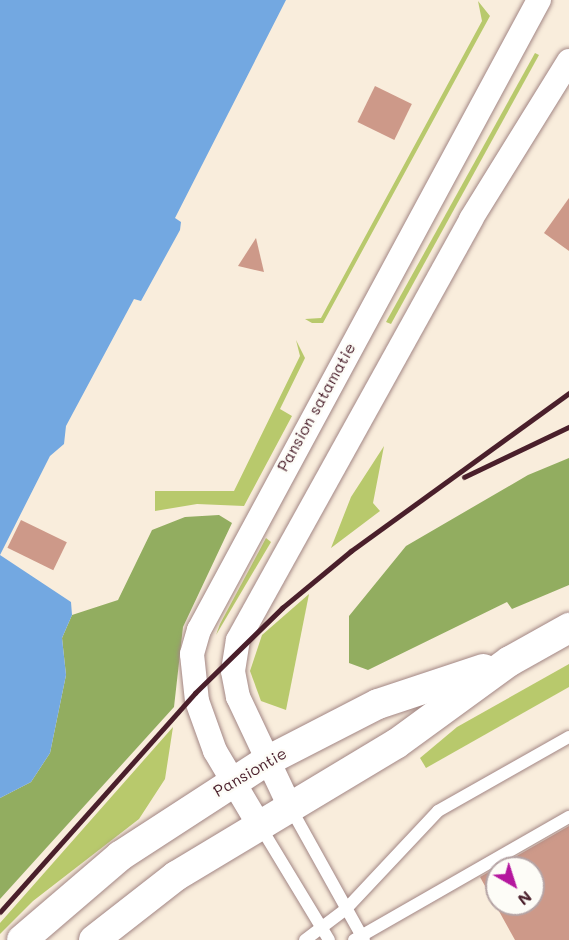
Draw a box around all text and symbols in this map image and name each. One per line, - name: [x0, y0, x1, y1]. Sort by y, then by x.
- street label: Pansion satamatie: [273, 339, 359, 475]
- street label: Pansiontie: [210, 743, 290, 801]
- north arrow: [485, 856, 545, 916]
- text: N: [514, 887, 537, 911]

